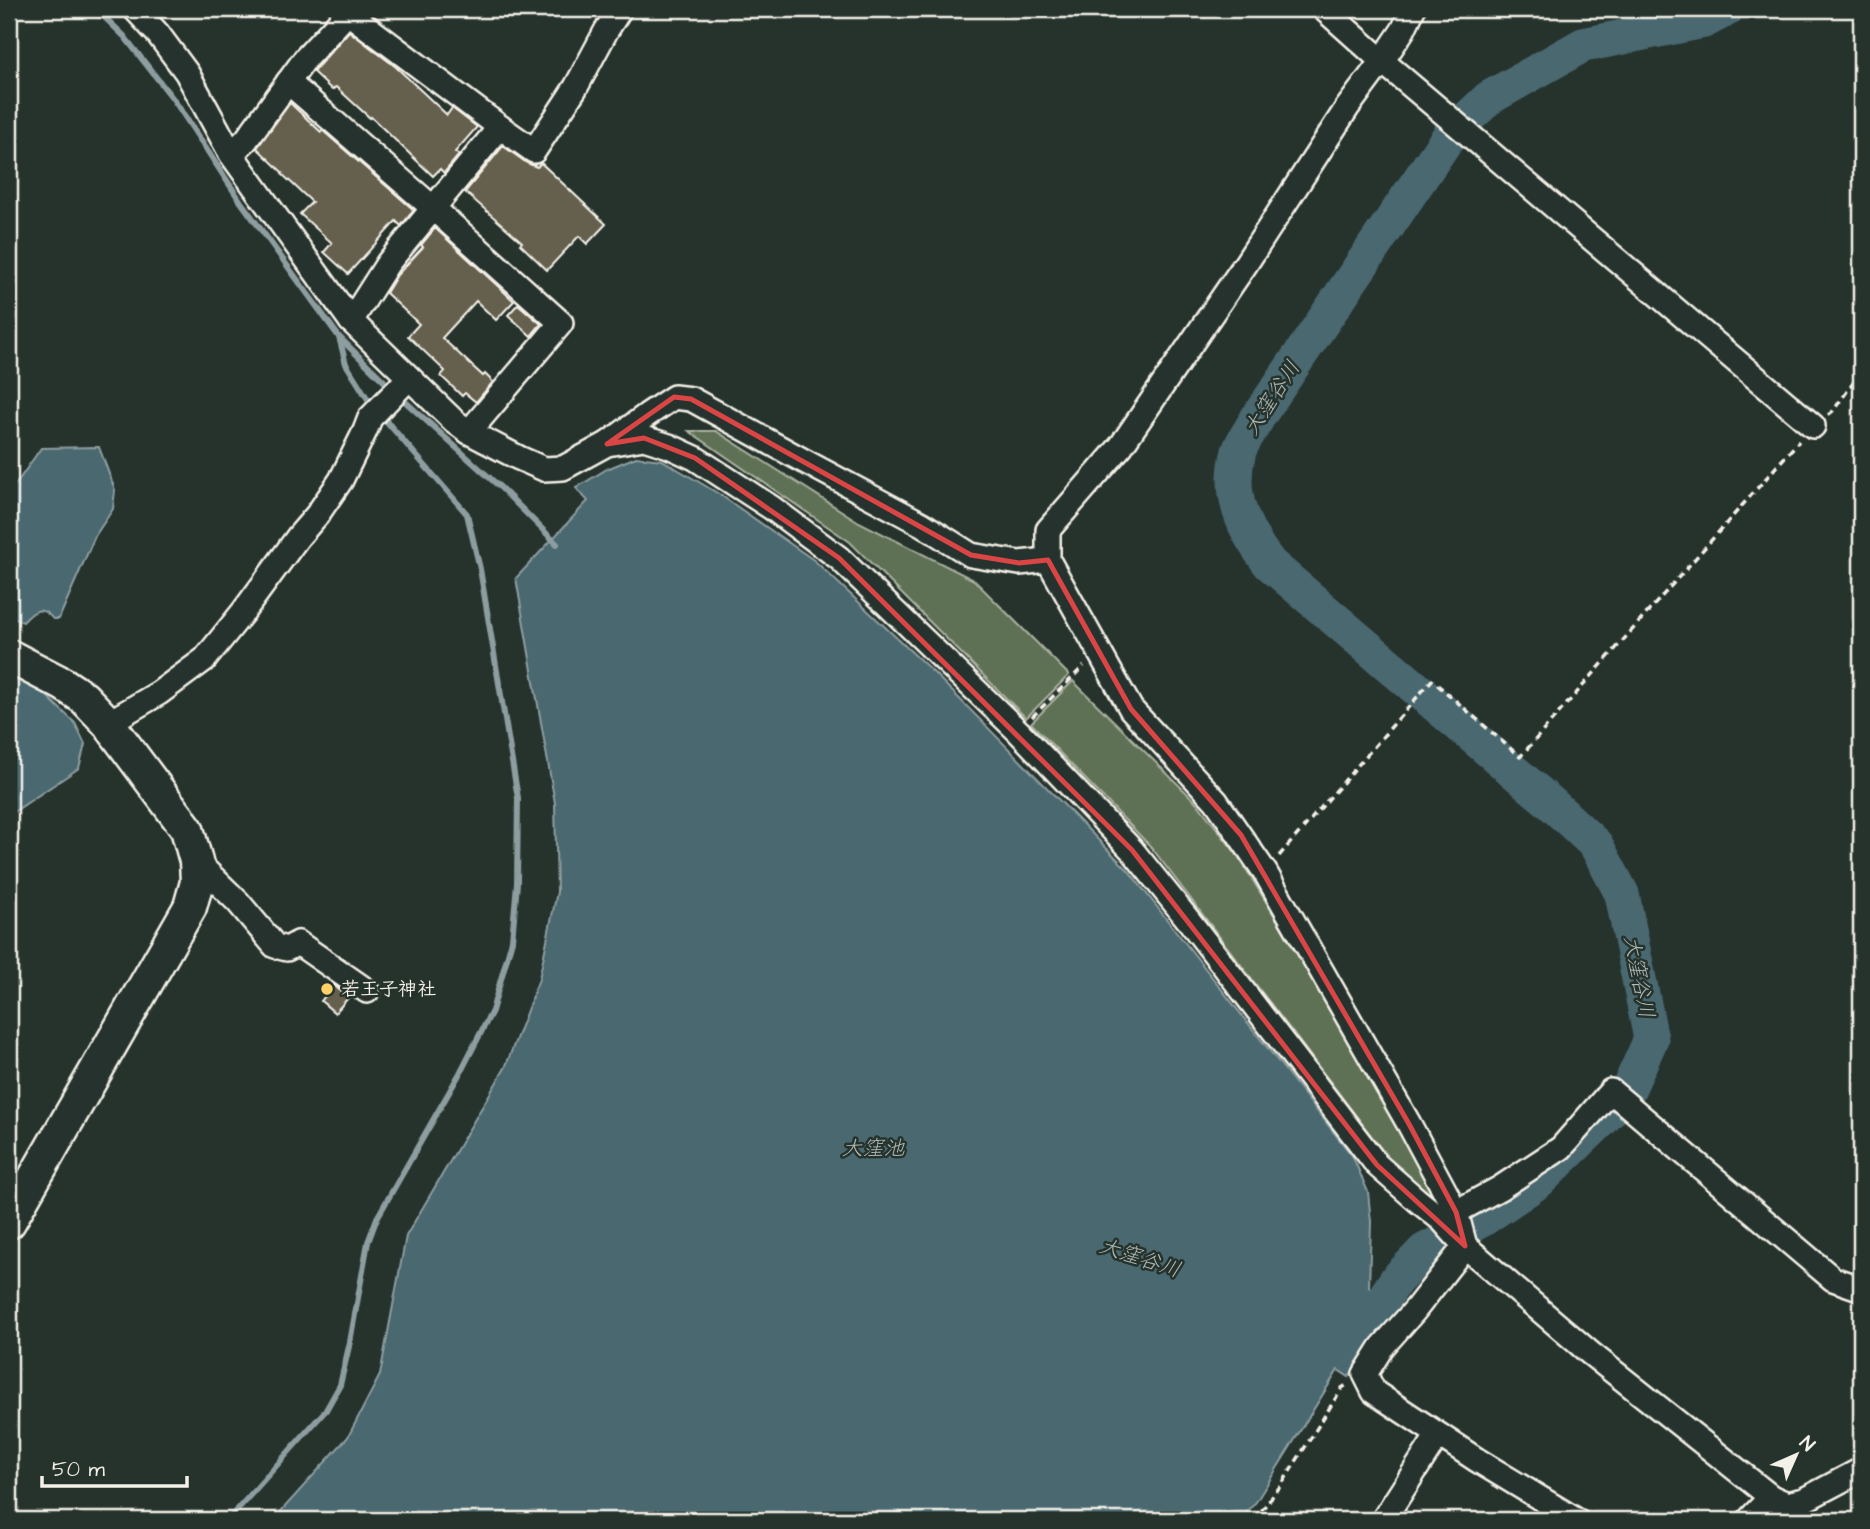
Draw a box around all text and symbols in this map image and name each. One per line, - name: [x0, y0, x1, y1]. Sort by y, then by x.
- water label: 大窪谷川: [1237, 355, 1307, 441]
- water label: 大窪谷川: [1617, 933, 1661, 1021]
- place label: 若王子神社: [341, 976, 436, 1003]
- marker: 若王子神社: [319, 981, 335, 997]
- water label: 大窪池: [842, 1134, 905, 1163]
- water label: 大窪谷川: [1096, 1231, 1184, 1285]
- north arrow: [1762, 1420, 1832, 1490]
- text: N: [1793, 1430, 1821, 1458]
- scale bar: [42, 1445, 187, 1489]
- text: 50 m: [52, 1455, 106, 1484]

